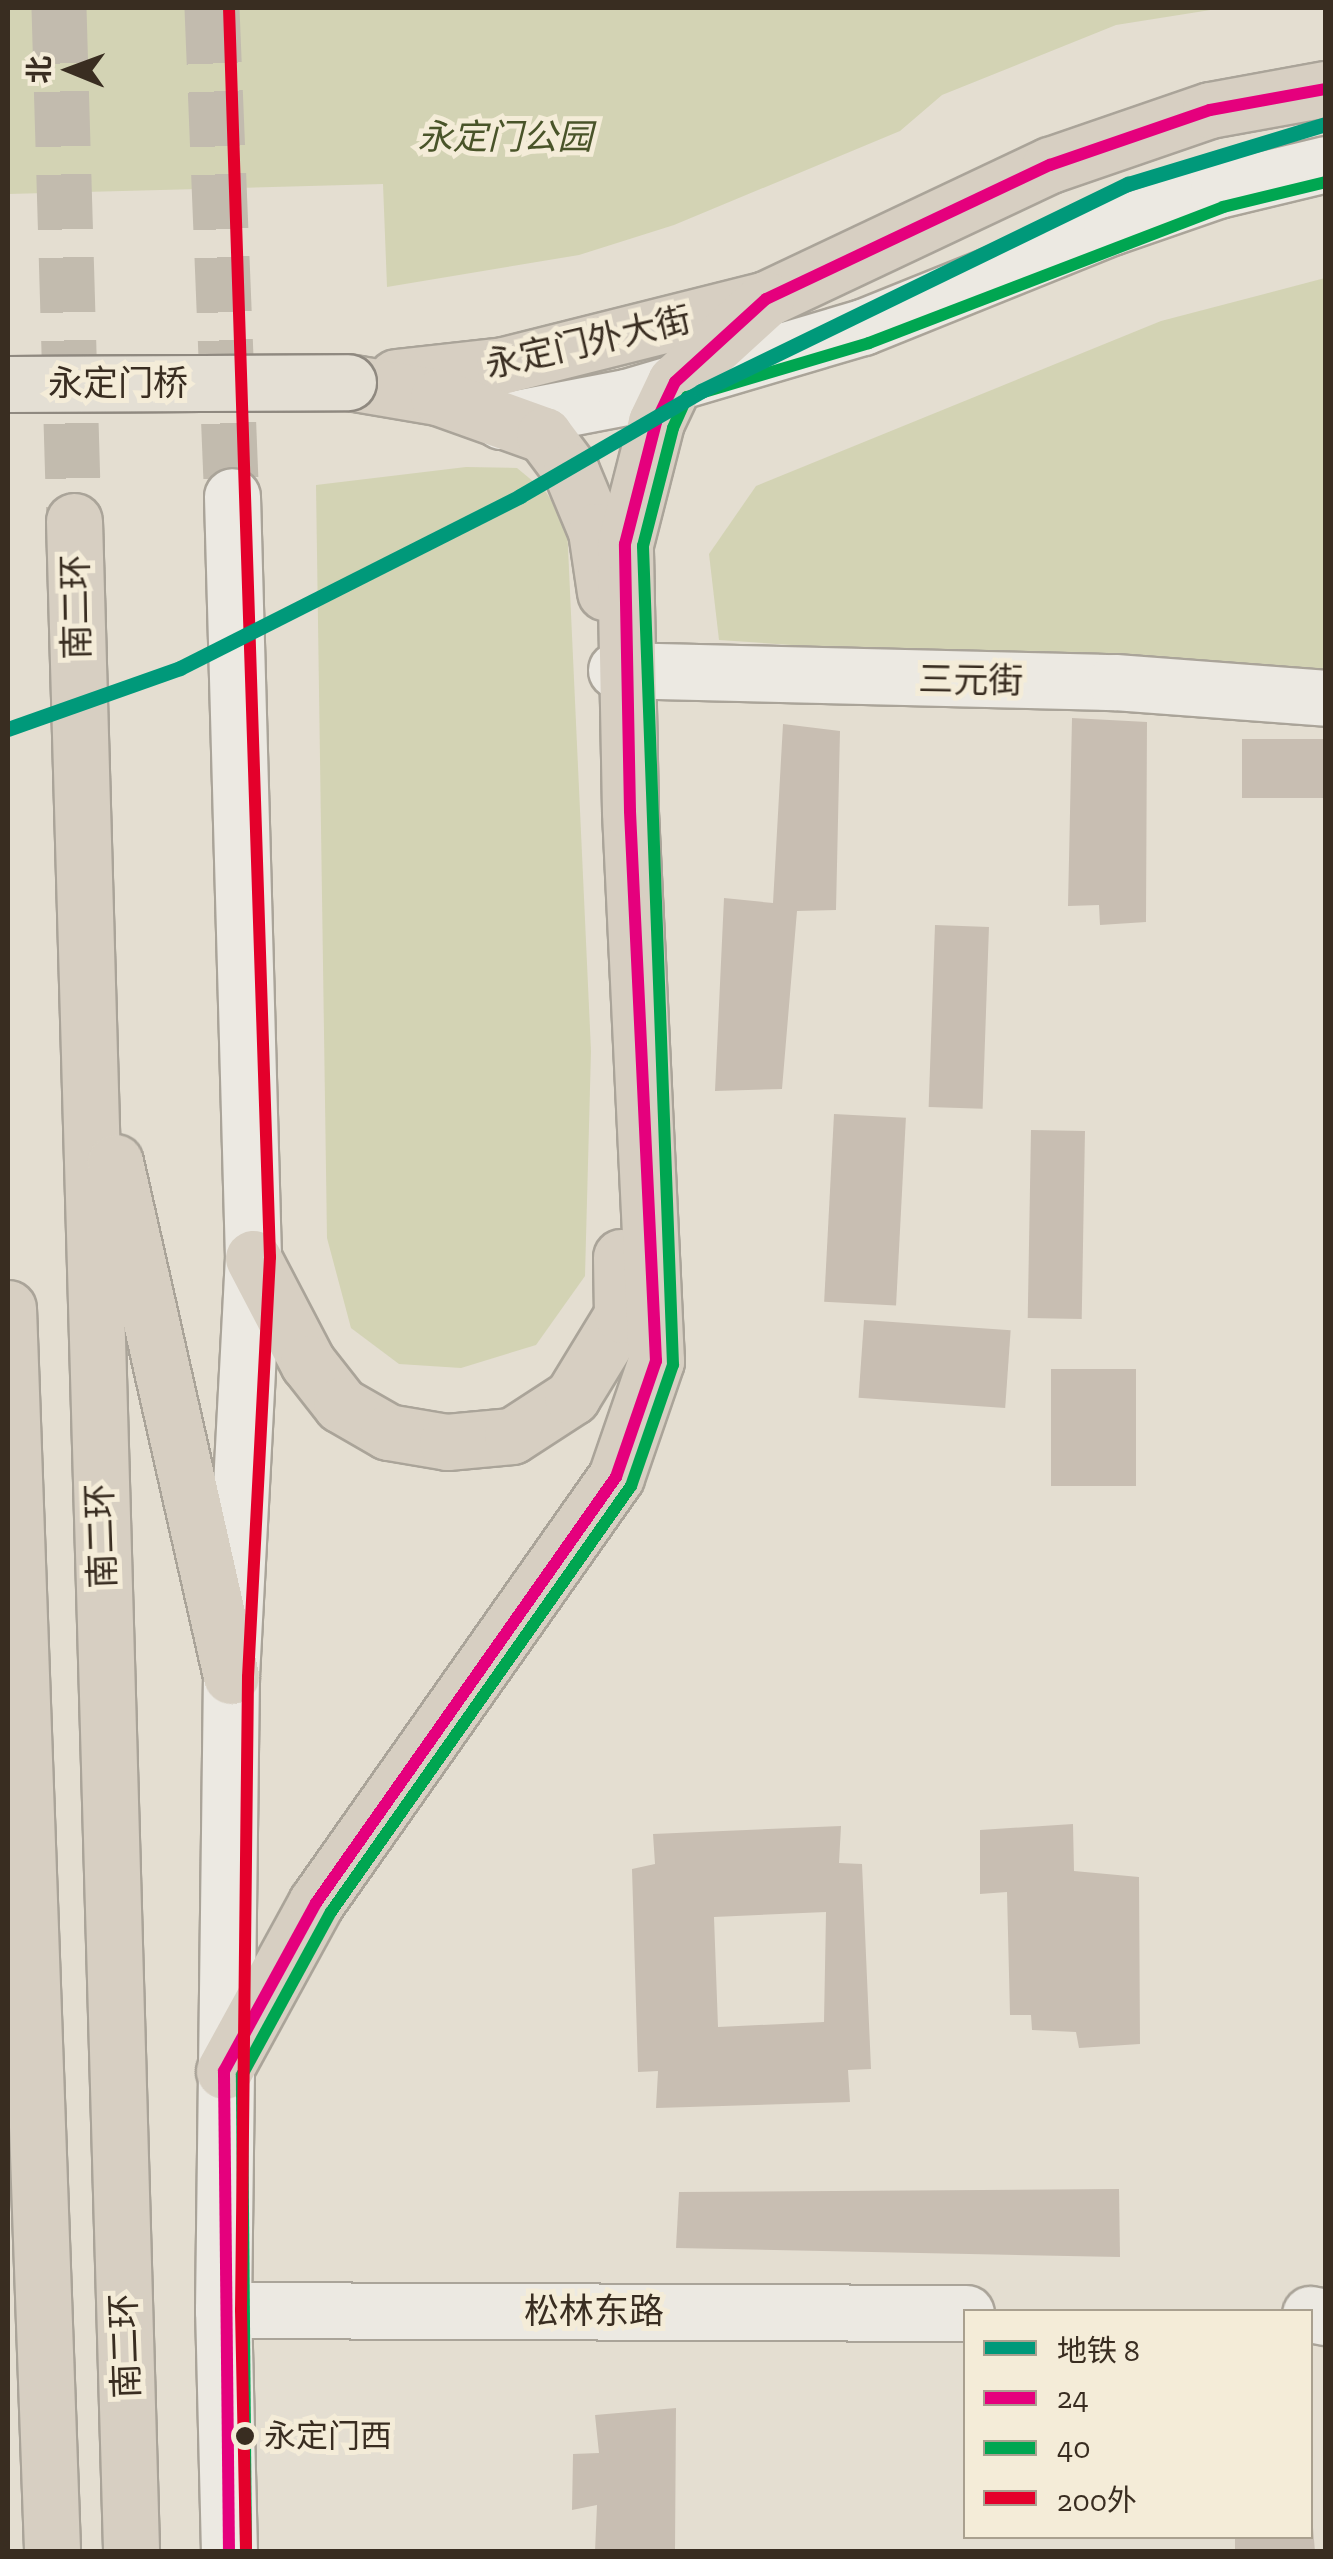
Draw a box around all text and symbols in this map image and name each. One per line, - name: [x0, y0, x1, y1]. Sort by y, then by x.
- north arrow: [20, 20, 120, 120]
- text: 北: [23, 55, 56, 84]
- park label: 永定门公园: [418, 116, 592, 158]
- street label: 永定门外大街: [481, 298, 695, 386]
- street label: 永定门桥: [48, 362, 188, 404]
- street label: 南二环: [54, 554, 98, 660]
- street label: 三元街: [918, 658, 1024, 702]
- street label: 南二环: [78, 1483, 124, 1589]
- street label: 松林东路: [524, 2290, 664, 2332]
- street label: 南二环: [102, 2293, 148, 2399]
- legend: [963, 2309, 1313, 2539]
- text: 地铁 8: [1057, 2333, 1140, 2369]
- text: 24: [1057, 2380, 1089, 2416]
- place label: 永定门西: [264, 2417, 392, 2455]
- marker: 永定门西: [235, 2426, 255, 2446]
- text: 40: [1057, 2430, 1090, 2466]
- text: 200外: [1057, 2483, 1137, 2519]

